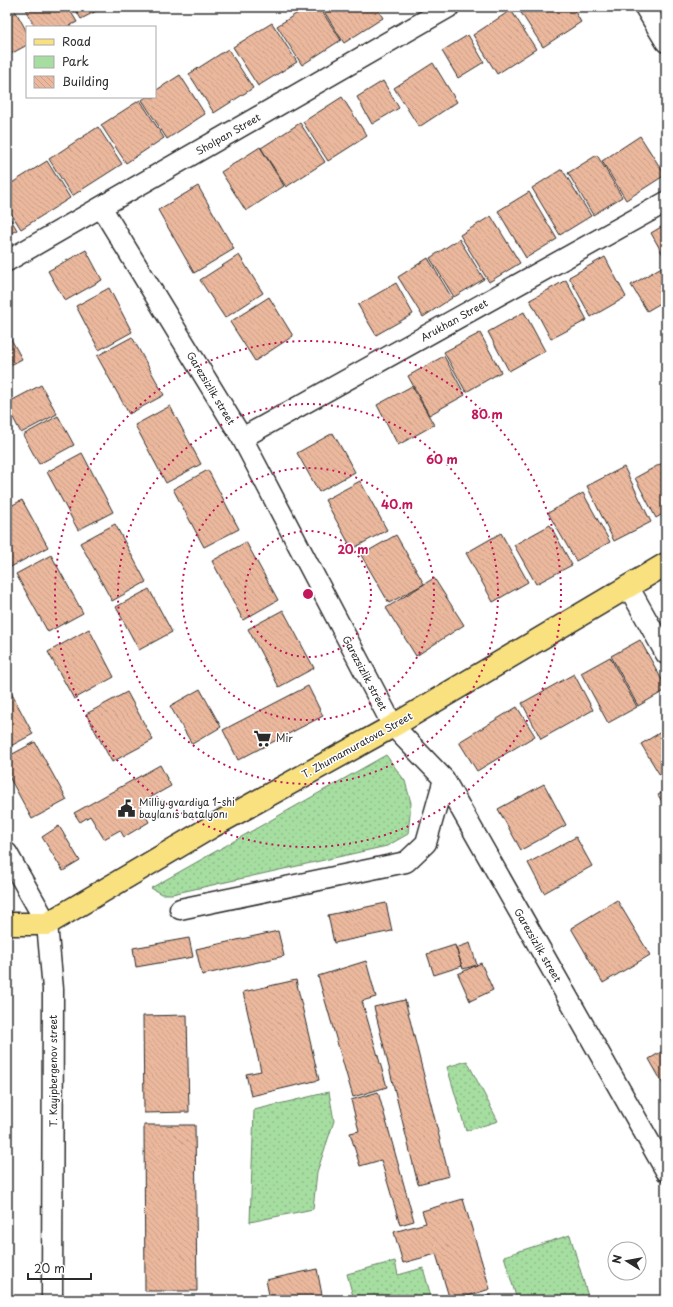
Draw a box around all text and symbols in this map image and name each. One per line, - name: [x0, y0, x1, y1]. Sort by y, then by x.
- legend: [26, 26, 156, 98]
- text: Road: [62, 32, 91, 50]
- text: Park: [62, 52, 89, 70]
- text: Building: [62, 72, 109, 90]
- street label: Sholpan Street: [193, 109, 263, 158]
- street label: Arukhan Street: [417, 295, 490, 344]
- street label: Garezsizlik street: [184, 348, 239, 427]
- text: 80 m: [471, 405, 503, 423]
- text: 60 m: [426, 450, 458, 468]
- text: 40 m: [381, 495, 413, 513]
- text: 20 m: [337, 540, 369, 558]
- centre of rings: [301, 587, 315, 601]
- street label: Garezsizlik street: [339, 633, 392, 713]
- street label: T. Zhumamuratova Street: [299, 708, 415, 781]
- supermarket icon: Mir: [253, 728, 273, 748]
- place label: Mir: [276, 730, 293, 745]
- place label: Milliy gvardiya 1-shi baylanıs batalyonı: [139, 794, 235, 822]
- public building icon: Milliy gvardiya 1-shi baylanıs batalyonı: [116, 798, 136, 818]
- street label: Garezsizlik street: [511, 905, 566, 985]
- street label: T. Kayipbergenov street: [45, 1015, 60, 1127]
- north arrow: [607, 1241, 647, 1281]
- text: N: [608, 1253, 626, 1265]
- scale bar: [28, 1255, 91, 1281]
- text: 20 m: [34, 1259, 65, 1277]

